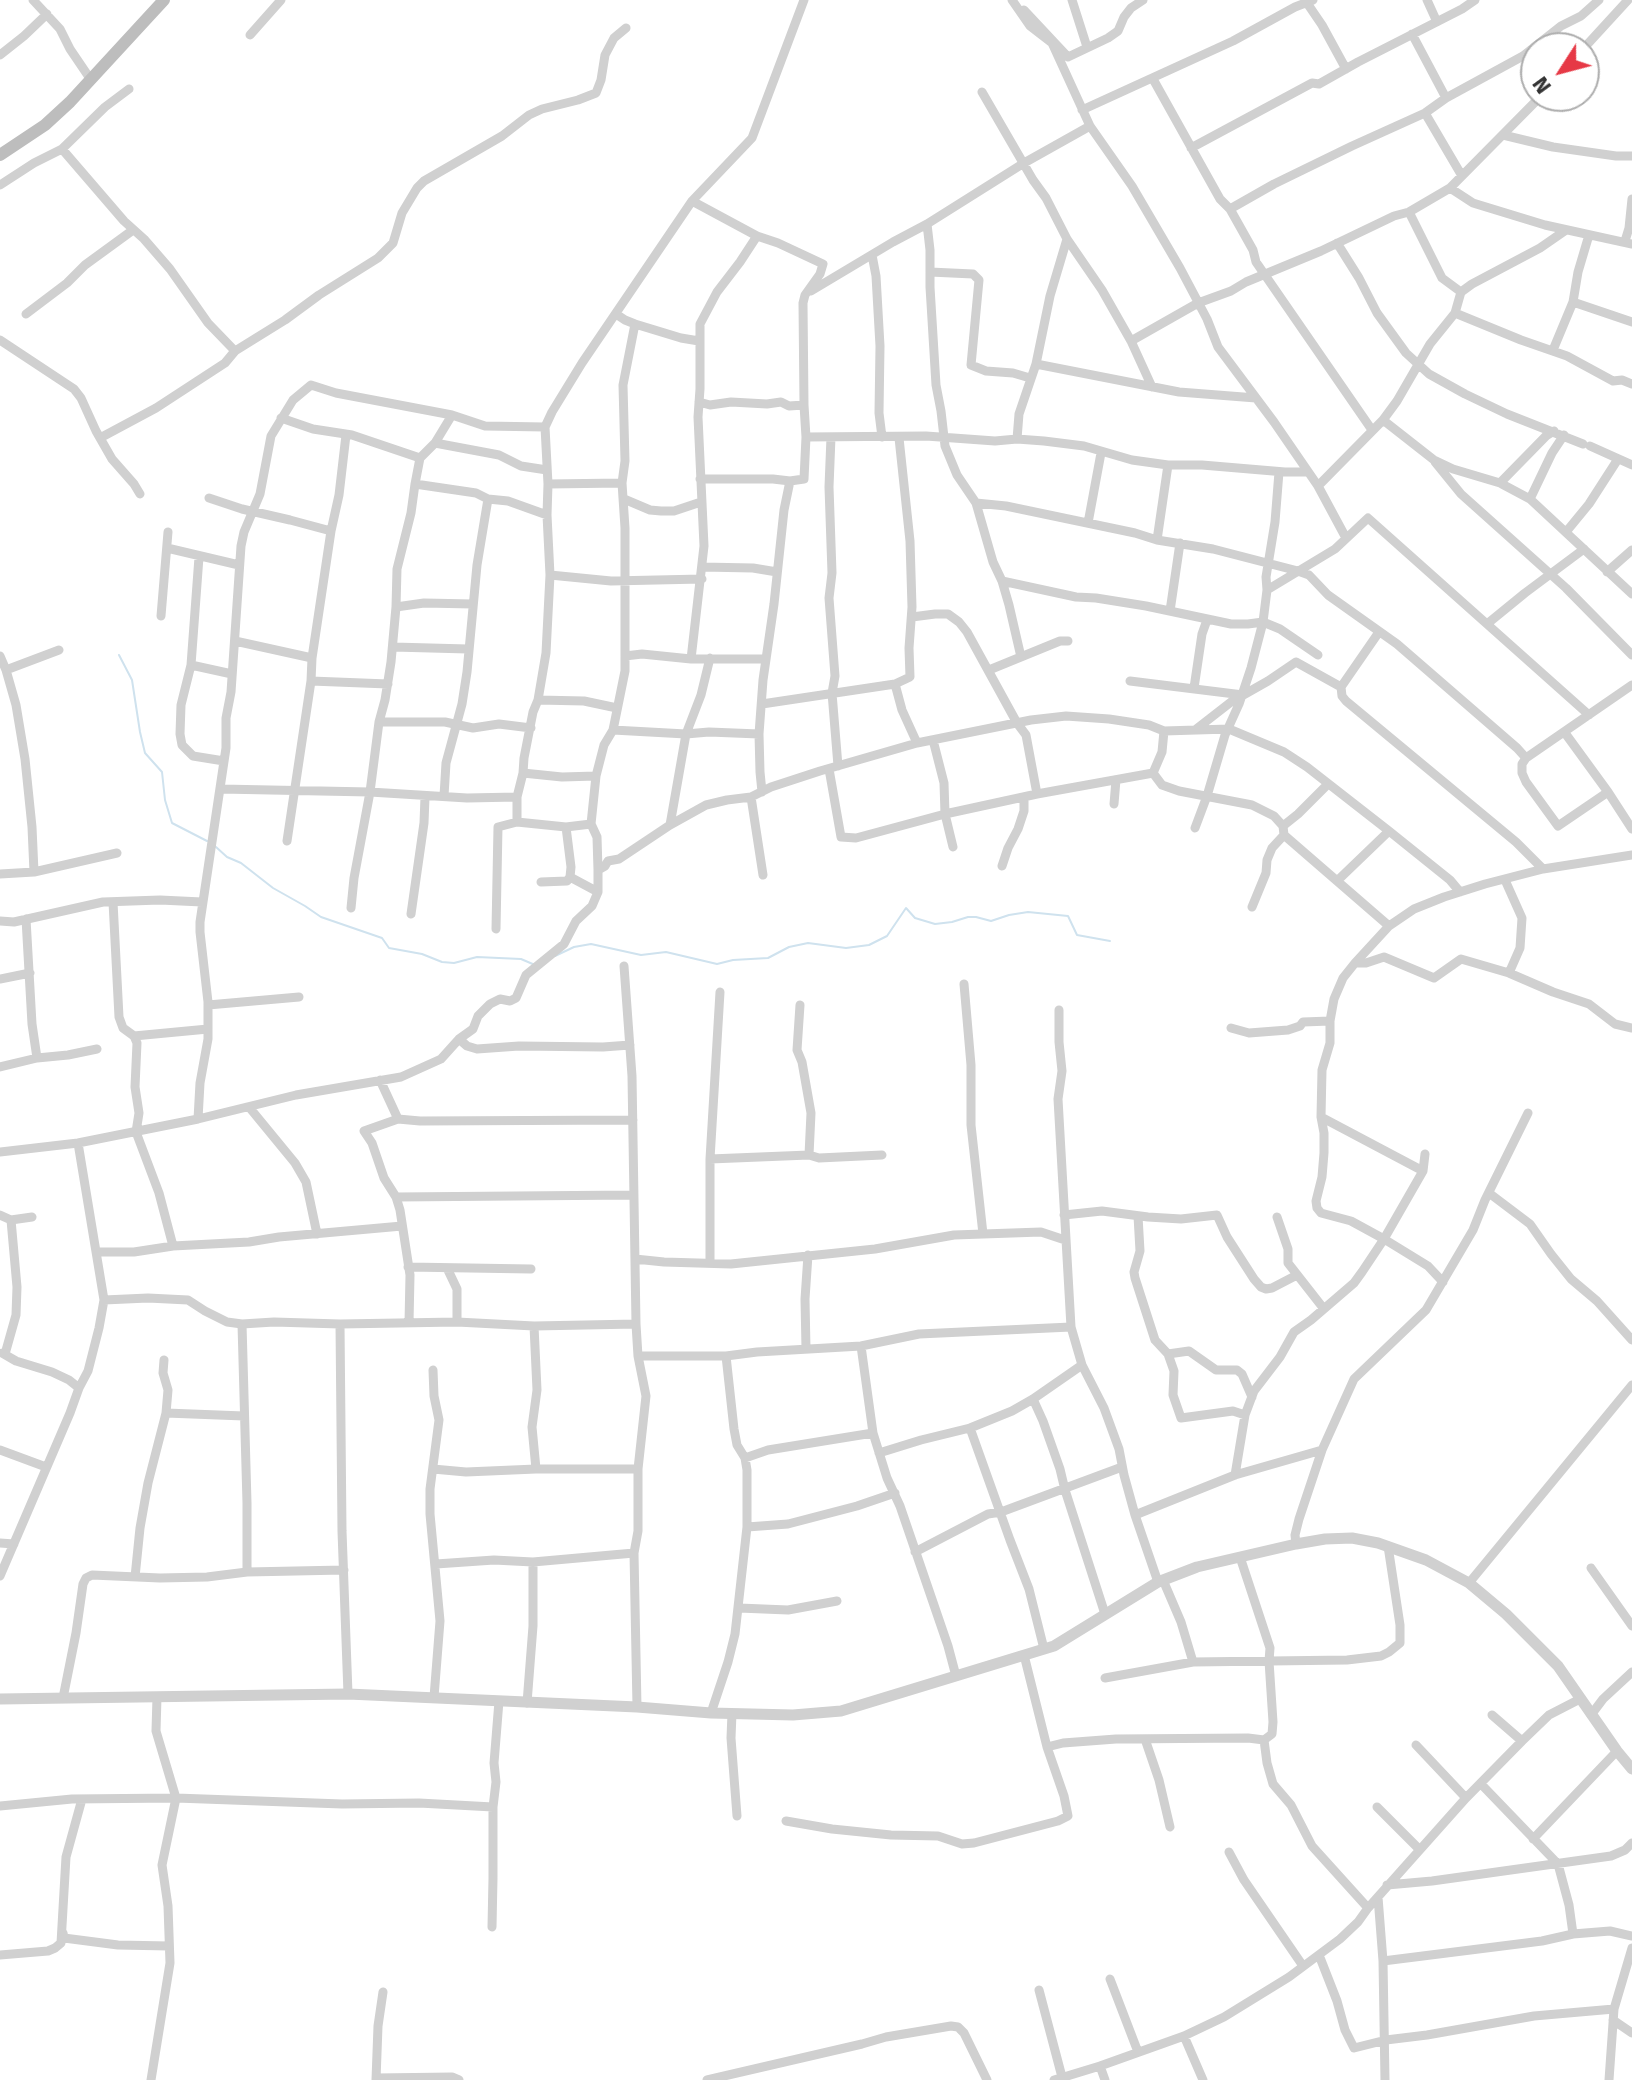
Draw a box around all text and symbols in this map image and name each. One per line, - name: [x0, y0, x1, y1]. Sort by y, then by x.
- north arrow: [1520, 32, 1600, 112]
- text: N: [1527, 71, 1557, 99]

